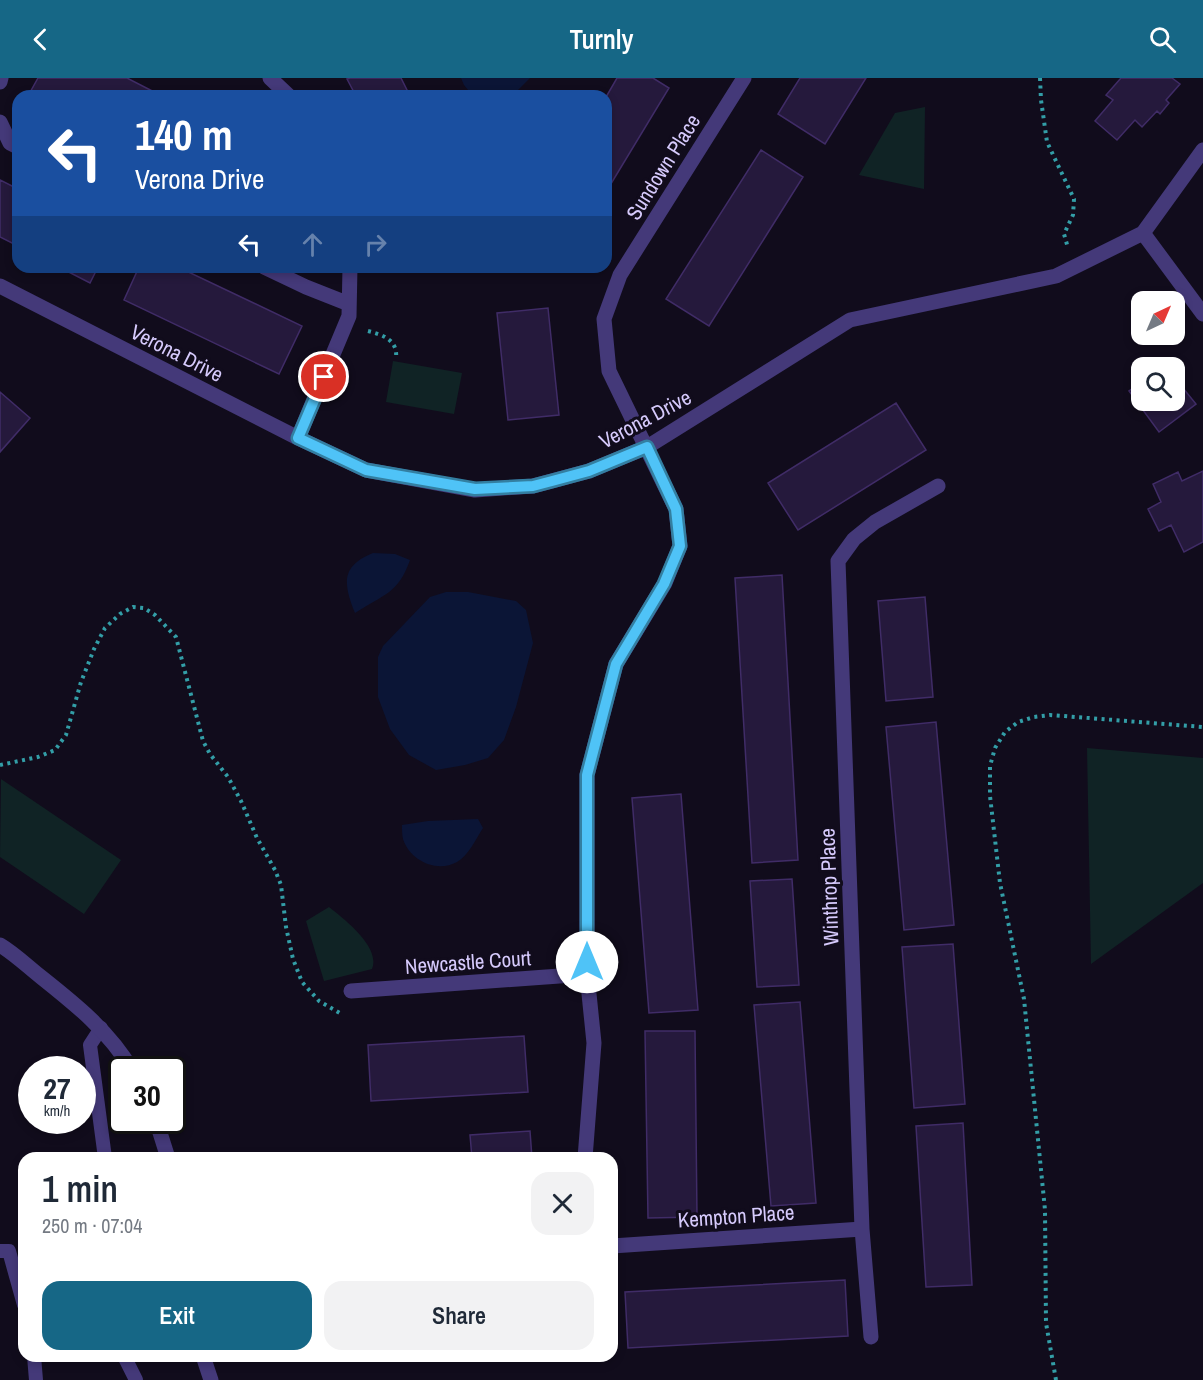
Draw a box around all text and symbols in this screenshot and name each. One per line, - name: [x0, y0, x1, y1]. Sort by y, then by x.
- text: Turnly: [570, 21, 633, 57]
- icon: back: [24, 23, 57, 56]
- icon: search: [1146, 23, 1179, 56]
- text: 140 m: [135, 107, 233, 163]
- street label: Sundown Place: [619, 109, 707, 225]
- icon: left: [36, 114, 114, 192]
- text: Verona Drive: [135, 161, 264, 197]
- icon: left: [233, 228, 266, 261]
- icon: ahead: [296, 228, 329, 261]
- icon: right: [359, 228, 392, 261]
- north arrow: [1131, 291, 1185, 345]
- map controls: [1131, 291, 1185, 411]
- street label: Verona Drive: [126, 317, 228, 389]
- pin: [298, 351, 349, 402]
- button: search: [1131, 357, 1185, 411]
- icon: arrive: [307, 360, 340, 393]
- street label: Verona Drive: [594, 383, 696, 455]
- street label: Winthrop Place: [812, 828, 846, 946]
- position arrow: [555, 930, 619, 994]
- street label: Newcastle Court: [404, 943, 532, 981]
- speed limit sign: 30: [108, 1056, 186, 1134]
- text: 27: [43, 1068, 71, 1108]
- text: km/h: [44, 1100, 70, 1121]
- text: 1 min: [42, 1165, 118, 1213]
- button: close: [531, 1172, 594, 1235]
- street label: Kempton Place: [677, 1197, 795, 1235]
- text: 250 m · 07:04: [42, 1212, 142, 1239]
- button: Exit: [42, 1281, 312, 1350]
- button: Share: [324, 1281, 594, 1350]

